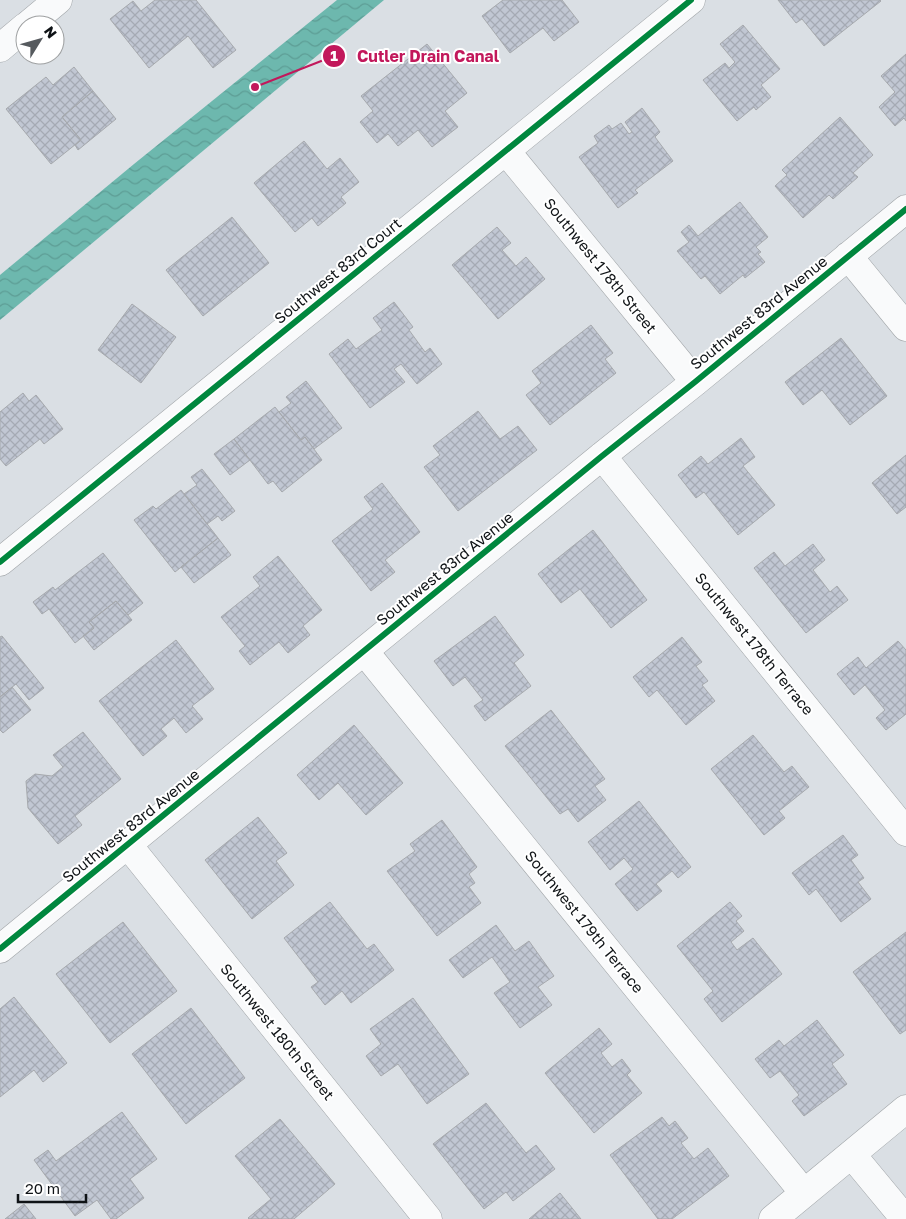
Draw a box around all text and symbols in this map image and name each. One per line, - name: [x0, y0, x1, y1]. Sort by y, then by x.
- north arrow: [15, 15, 65, 65]
- text: N: [41, 23, 61, 41]
- callout: Cutler Drain Canal: [322, 41, 509, 72]
- text: 1: [330, 46, 338, 64]
- text: Cutler Drain Canal: [357, 46, 500, 66]
- street label: Southwest 178th Street: [541, 194, 661, 337]
- street label: Southwest 83rd Court: [270, 213, 405, 327]
- street label: Southwest 83rd Avenue: [686, 251, 831, 373]
- street label: Southwest 83rd Avenue: [372, 507, 517, 629]
- street label: Southwest 178th Terrace: [692, 569, 818, 718]
- street label: Southwest 83rd Avenue: [58, 764, 203, 886]
- street label: Southwest 179th Terrace: [522, 847, 648, 996]
- street label: Southwest 180th Street: [217, 960, 338, 1103]
- scale bar: [18, 1172, 85, 1204]
- text: 20 m: [25, 1179, 60, 1197]

